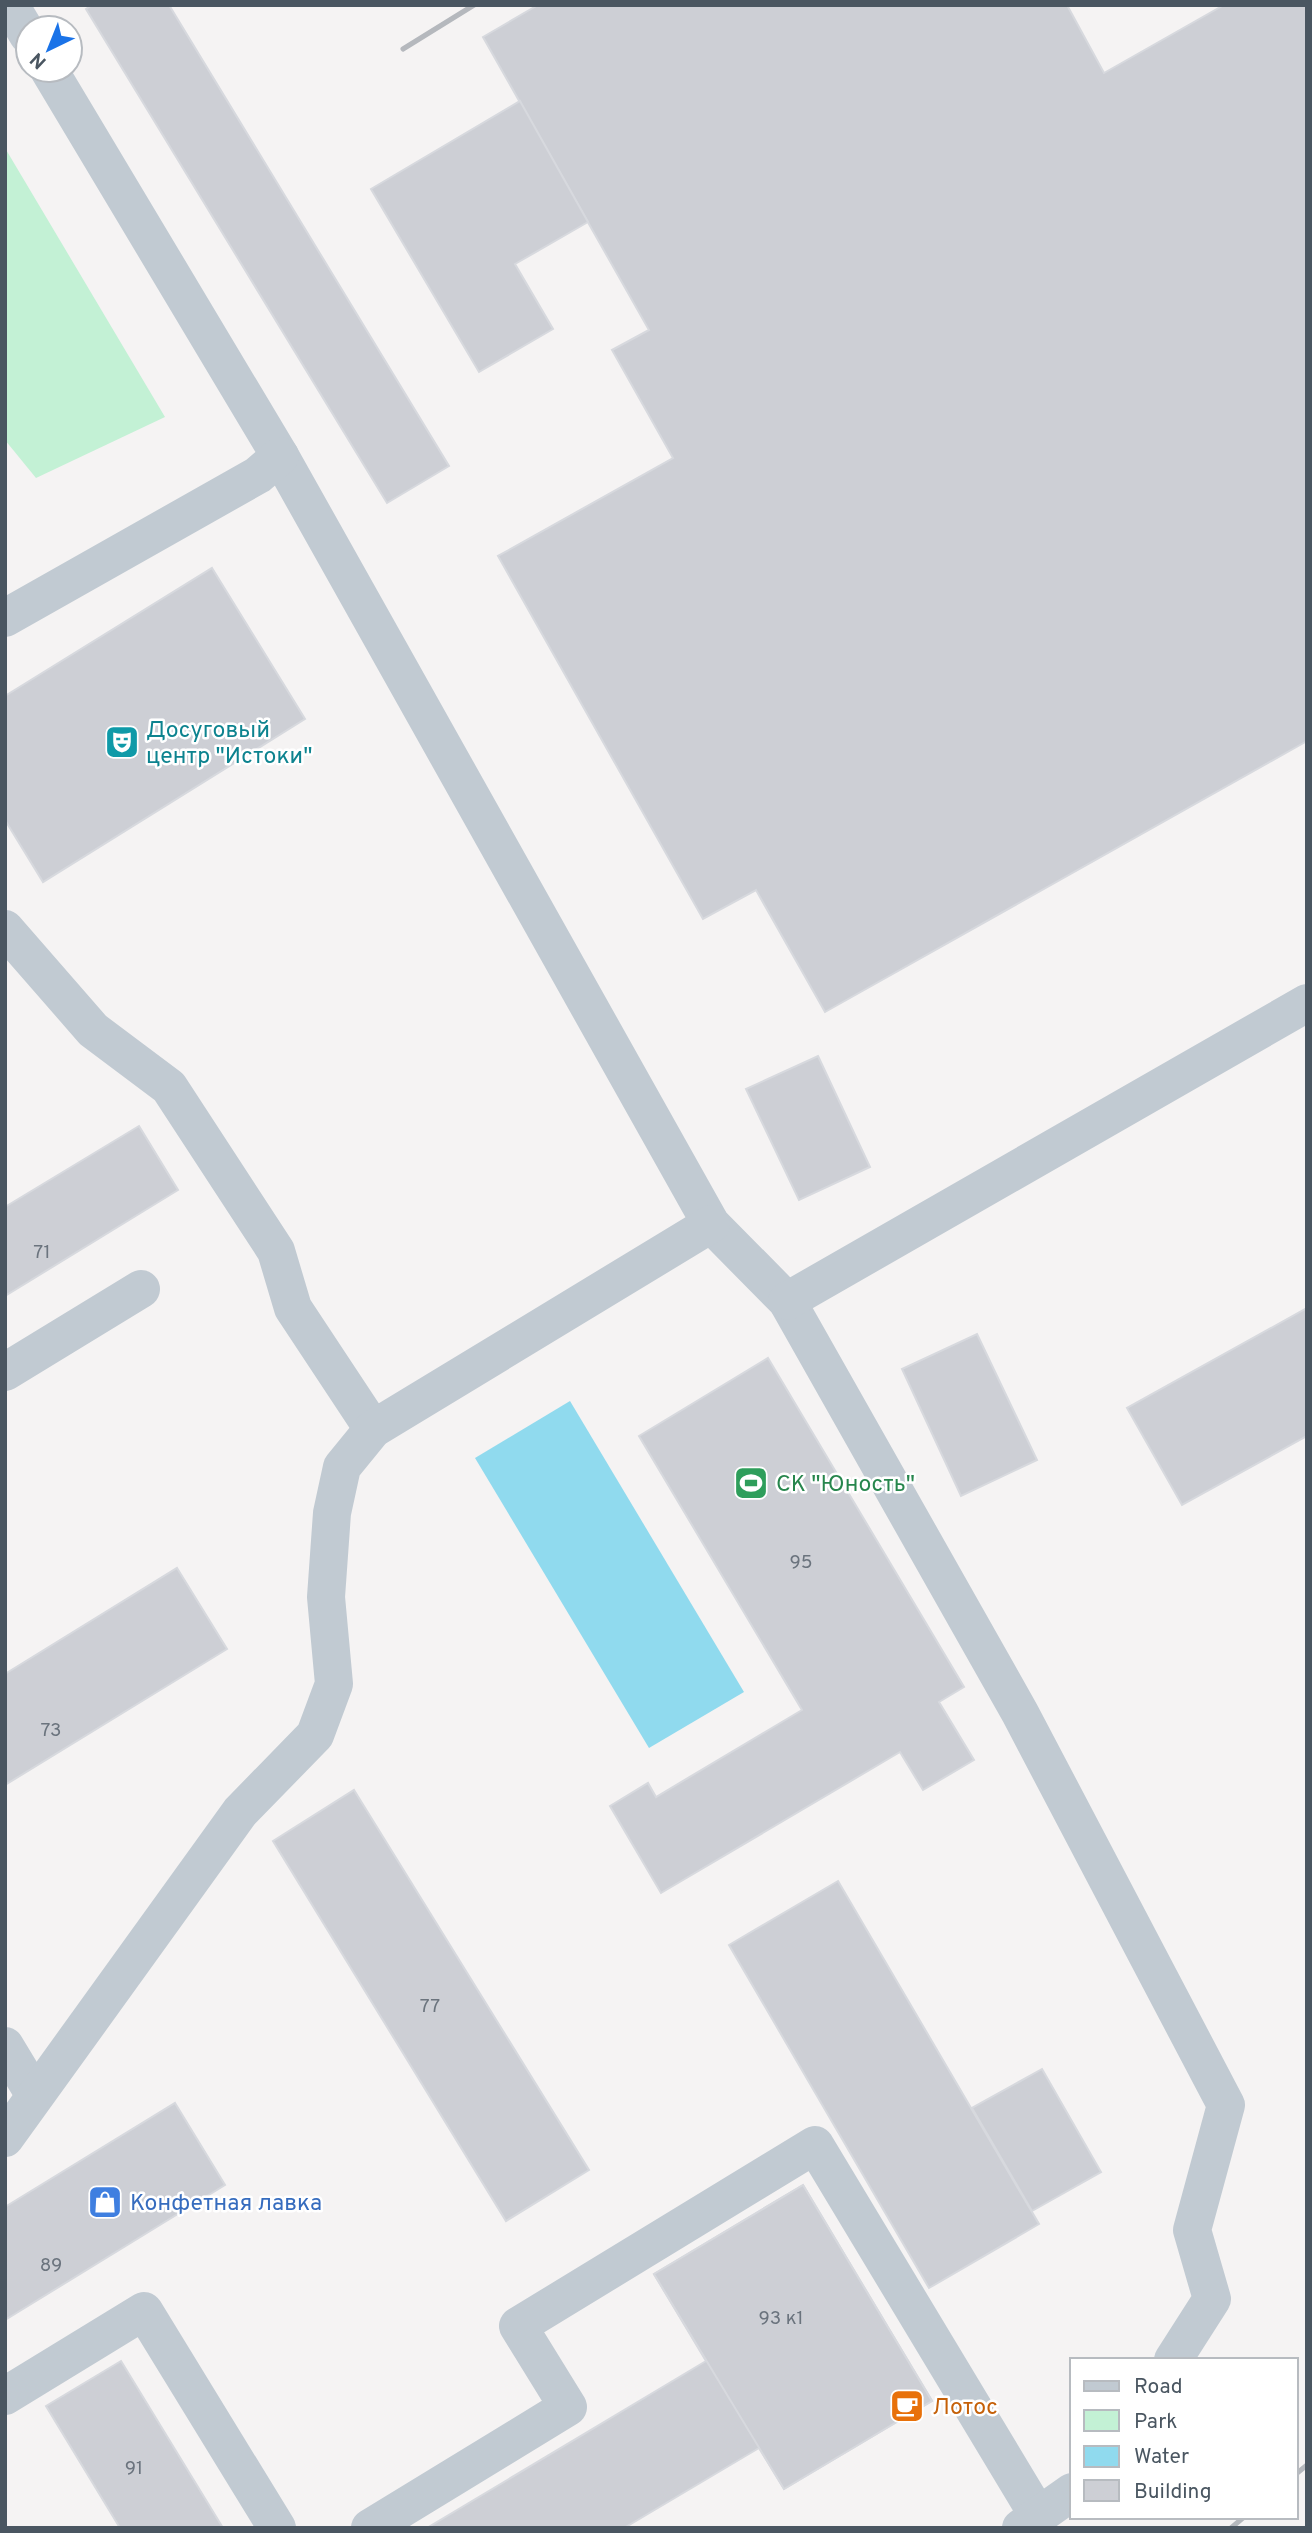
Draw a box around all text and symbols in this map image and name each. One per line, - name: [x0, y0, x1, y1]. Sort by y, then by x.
- north arrow: [14, 14, 84, 84]
- text: N: [26, 47, 52, 73]
- place label: Досуговый центр "Истоки": [146, 717, 312, 772]
- theatre icon: Досуговый центр "Истоки": [103, 723, 141, 761]
- house number: 71: [33, 1241, 51, 1265]
- sports icon: СК "Юность": [732, 1464, 770, 1502]
- place label: СК "Юность": [776, 1471, 915, 1500]
- house number: 95: [789, 1551, 813, 1575]
- house number: 73: [40, 1719, 62, 1743]
- house number: 77: [420, 1995, 440, 2019]
- shop icon: Конфетная лавка: [86, 2183, 124, 2221]
- place label: Конфетная лавка: [130, 2190, 322, 2219]
- house number: 89: [40, 2254, 62, 2278]
- house number: 93 к1: [758, 2307, 804, 2331]
- legend: [1070, 2358, 1298, 2519]
- text: Road: [1134, 2374, 1183, 2401]
- cafe icon: Лотос: [888, 2387, 926, 2425]
- place label: Лотос: [932, 2394, 998, 2423]
- text: Park: [1134, 2409, 1177, 2436]
- text: Water: [1134, 2444, 1189, 2471]
- house number: 91: [125, 2457, 143, 2481]
- text: Building: [1134, 2479, 1212, 2506]

